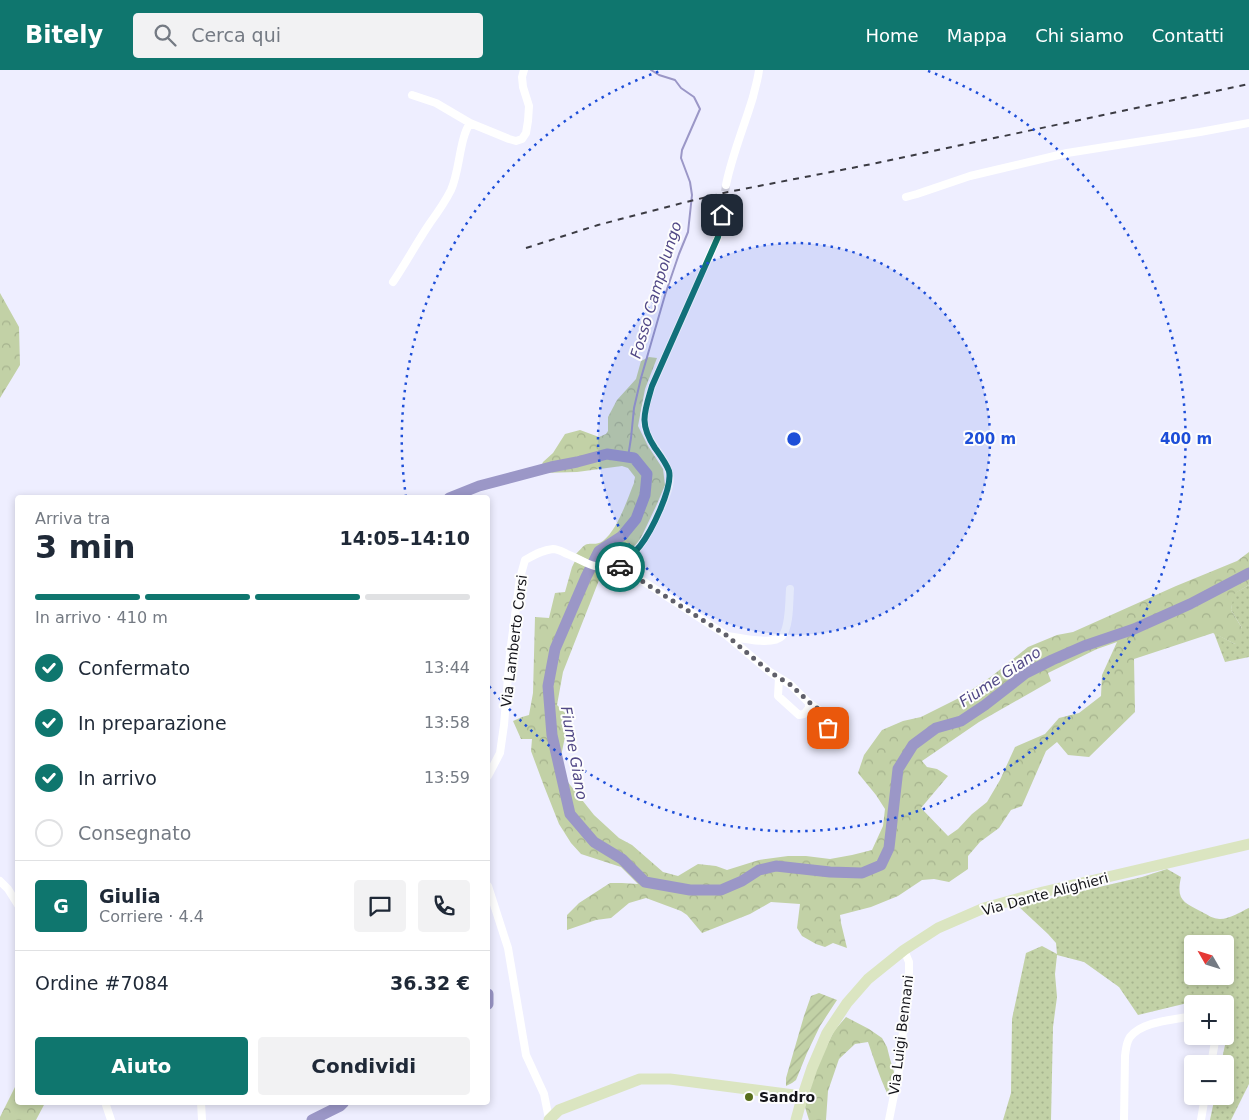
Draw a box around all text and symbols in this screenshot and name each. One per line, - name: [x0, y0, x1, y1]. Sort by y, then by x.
- search box: [133, 13, 483, 58]
- text: Bitely: [25, 21, 103, 49]
- icon: search: [151, 21, 179, 49]
- text: Cerca qui: [191, 24, 281, 46]
- text: Home: [866, 25, 919, 46]
- text: Mappa: [947, 25, 1007, 46]
- text: Chi siamo: [1035, 25, 1124, 46]
- text: Contatti: [1152, 25, 1224, 46]
- pin: [701, 194, 743, 236]
- icon: home: [708, 201, 736, 229]
- water label: Fosso Campolungo: [627, 219, 685, 361]
- centre of rings: [785, 430, 803, 448]
- text: 200 m: [964, 430, 1016, 448]
- text: 400 m: [1160, 430, 1212, 448]
- text: Arriva tra: [35, 509, 110, 528]
- text: 14:05–14:10: [340, 527, 470, 549]
- text: 3 min: [35, 528, 136, 566]
- courier: [595, 542, 645, 592]
- icon: car: [606, 553, 634, 581]
- street label: Via Lamberto Corsi: [498, 574, 530, 708]
- text: In arrivo · 410 m: [35, 608, 168, 627]
- water label: Fiume Giano: [956, 643, 1044, 711]
- icon: check: [35, 654, 63, 682]
- text: Confermato: [78, 657, 190, 679]
- text: 13:44: [424, 658, 470, 677]
- water label: Fiume Giano: [557, 705, 591, 801]
- pin: [807, 707, 849, 749]
- icon: check: [35, 709, 63, 737]
- text: In preparazione: [78, 712, 227, 734]
- text: 13:58: [424, 713, 470, 732]
- icon: bag: [814, 714, 842, 742]
- icon: check: [35, 764, 63, 792]
- text: In arrivo: [78, 767, 157, 789]
- text: 13:59: [424, 768, 470, 787]
- text: Consegnato: [78, 822, 191, 844]
- street label: Via Dante Alighieri: [980, 869, 1110, 919]
- button: chat: [354, 880, 406, 932]
- button: phone: [418, 880, 470, 932]
- text: Giulia: [99, 885, 160, 907]
- text: G: [53, 895, 69, 917]
- text: Corriere · 4.4: [99, 907, 204, 926]
- north arrow: [1184, 935, 1234, 985]
- map controls: [1184, 935, 1234, 1105]
- text: Ordine #7084: [35, 972, 169, 994]
- text: 36.32 €: [390, 972, 470, 994]
- street label: Via Luigi Bennani: [886, 974, 916, 1096]
- button: +: [1184, 995, 1234, 1045]
- button: Aiuto: [35, 1037, 248, 1095]
- button: Condividi: [258, 1037, 470, 1095]
- button: −: [1184, 1055, 1234, 1105]
- place label: Sandro: [759, 1089, 815, 1105]
- marker: Sandro: [743, 1091, 755, 1103]

